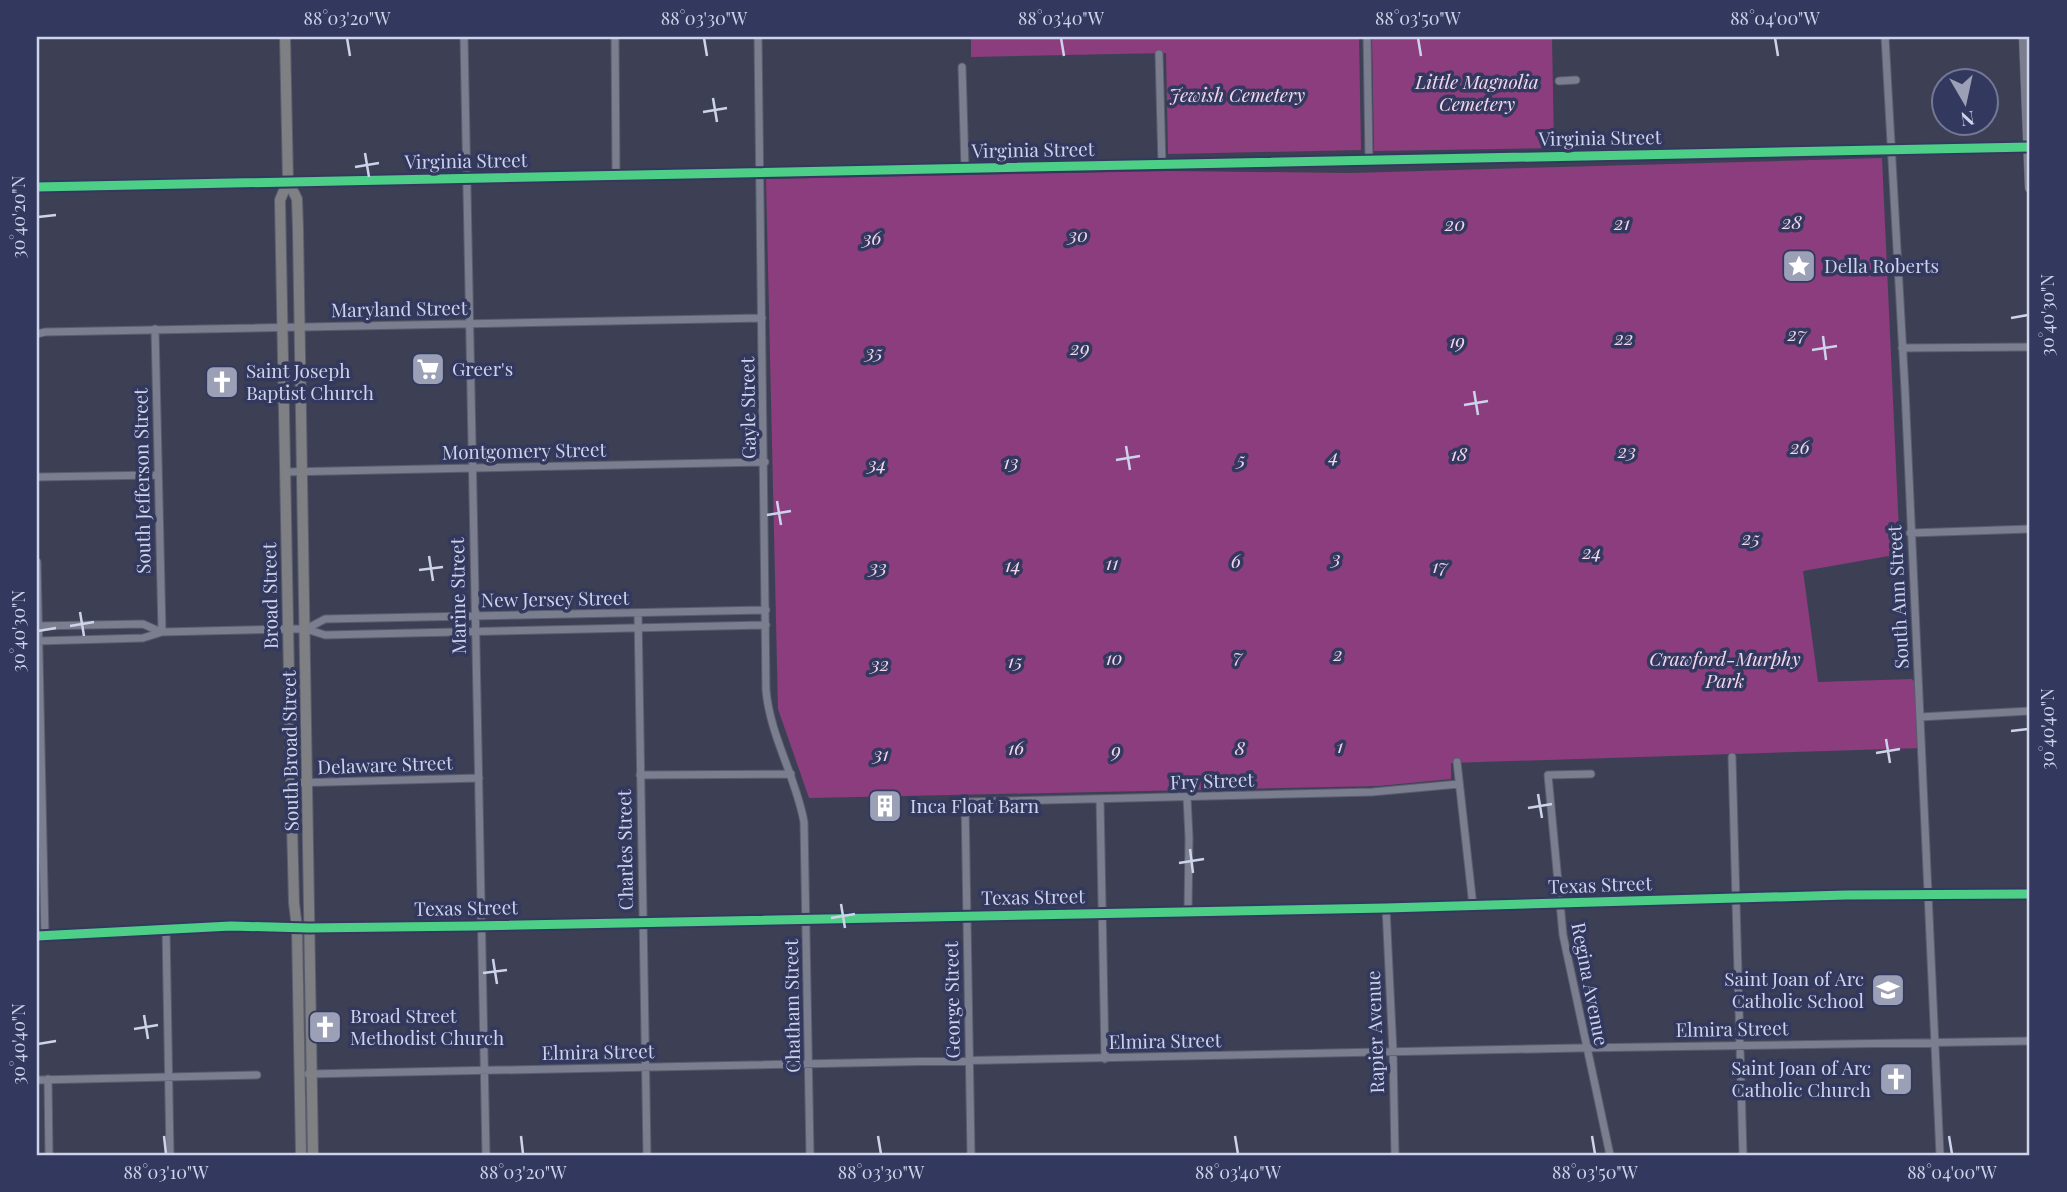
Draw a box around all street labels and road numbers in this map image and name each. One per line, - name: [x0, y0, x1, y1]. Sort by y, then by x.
- street label: Virginia Street: [1537, 123, 1662, 151]
- street label: Virginia Street: [970, 135, 1095, 163]
- street label: Virginia Street: [403, 146, 528, 174]
- street label: Maryland Street: [331, 294, 468, 322]
- street label: Gayle Street: [733, 356, 761, 459]
- street label: South Jefferson Street: [126, 388, 156, 574]
- street label: Montgomery Street: [442, 436, 607, 464]
- street label: South Ann Street: [1880, 524, 1914, 670]
- street label: Marine Street: [443, 537, 471, 655]
- street label: Broad Street: [255, 542, 283, 649]
- street label: New Jersey Street: [481, 584, 630, 612]
- street label: South Broad Street: [275, 670, 303, 832]
- street label: Delaware Street: [317, 749, 453, 779]
- street label: Fry Street: [1169, 766, 1255, 794]
- street label: Charles Street: [610, 789, 638, 911]
- street label: Texas Street: [1548, 869, 1653, 899]
- street label: Texas Street: [981, 882, 1085, 910]
- street label: Texas Street: [414, 893, 518, 921]
- street label: Regina Avenue: [1566, 920, 1616, 1048]
- street label: Chatham Street: [777, 939, 805, 1073]
- street label: George Street: [937, 941, 965, 1059]
- street label: Rapier Avenue: [1359, 970, 1389, 1094]
- street label: Elmira Street: [1675, 1014, 1789, 1042]
- street label: Elmira Street: [1108, 1026, 1222, 1054]
- street label: Elmira Street: [541, 1037, 655, 1065]

